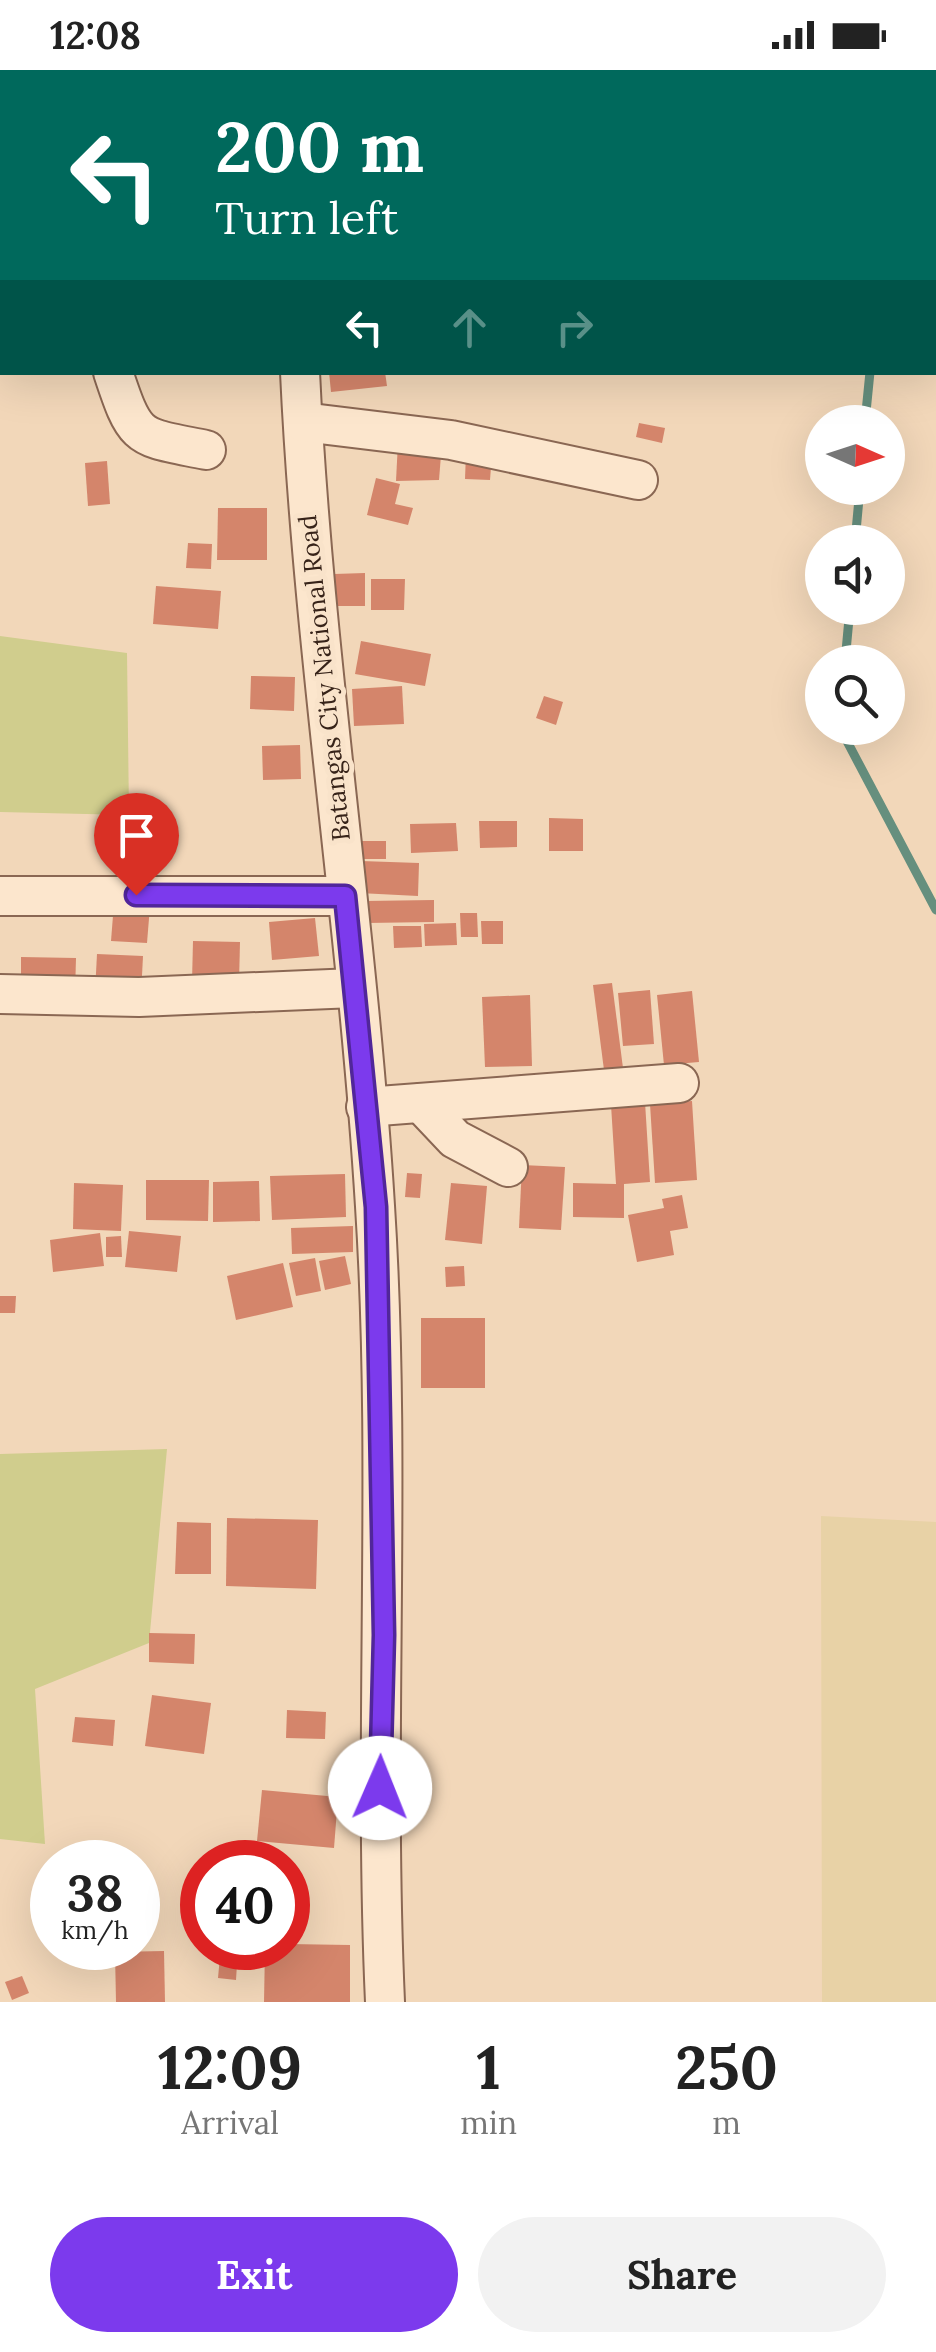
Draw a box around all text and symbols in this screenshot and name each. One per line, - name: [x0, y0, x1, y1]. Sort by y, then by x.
- text: 12:08: [50, 11, 141, 59]
- text: 200 m: [215, 102, 424, 191]
- icon: left: [50, 110, 180, 240]
- text: Turn left: [215, 189, 398, 246]
- icon: left: [337, 300, 392, 355]
- icon: ahead: [442, 300, 497, 355]
- icon: right: [547, 300, 602, 355]
- north arrow: [805, 405, 905, 505]
- map controls: [805, 405, 905, 745]
- street label: Batangas City National Road: [291, 513, 357, 843]
- button: sound: [805, 525, 905, 625]
- button: search: [805, 645, 905, 745]
- pin: [94, 793, 179, 896]
- icon: arrive: [109, 808, 164, 863]
- position arrow: [328, 1736, 432, 1840]
- speed limit sign: 40: [180, 1840, 310, 1970]
- text: 38: [67, 1861, 123, 1925]
- text: km/h: [61, 1914, 129, 1946]
- text: 12:09: [158, 2029, 302, 2105]
- text: 1: [477, 2029, 501, 2105]
- text: 250: [675, 2029, 778, 2105]
- text: Arrival: [181, 2102, 279, 2143]
- text: min: [460, 2102, 517, 2143]
- text: m: [712, 2102, 741, 2143]
- button: Exit: [50, 2217, 458, 2332]
- button: Share: [478, 2217, 886, 2332]

